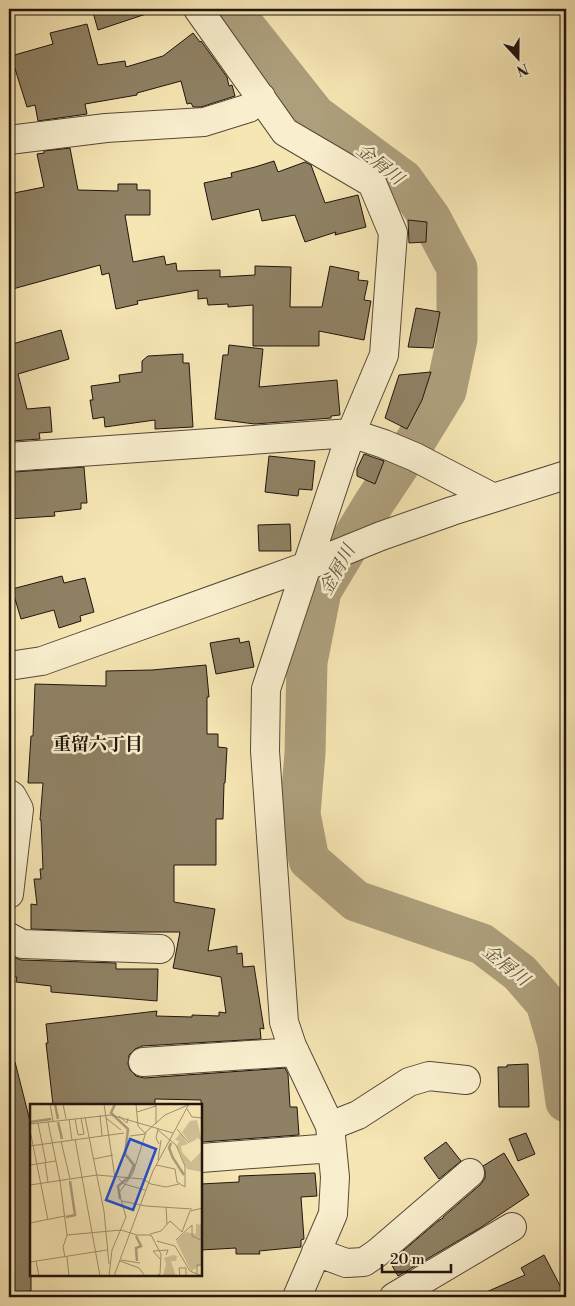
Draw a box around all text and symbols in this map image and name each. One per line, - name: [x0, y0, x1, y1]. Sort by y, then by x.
- north arrow: [492, 32, 542, 82]
- text: N: [514, 59, 531, 80]
- water label: 金屑川: [351, 138, 409, 192]
- water label: 金屑川: [314, 539, 362, 599]
- district label: 重留六丁目: [53, 733, 143, 756]
- water label: 金屑川: [477, 939, 535, 993]
- inset map: [30, 1104, 202, 1276]
- scale bar: [382, 1241, 451, 1273]
- text: 20 m: [390, 1250, 425, 1269]

